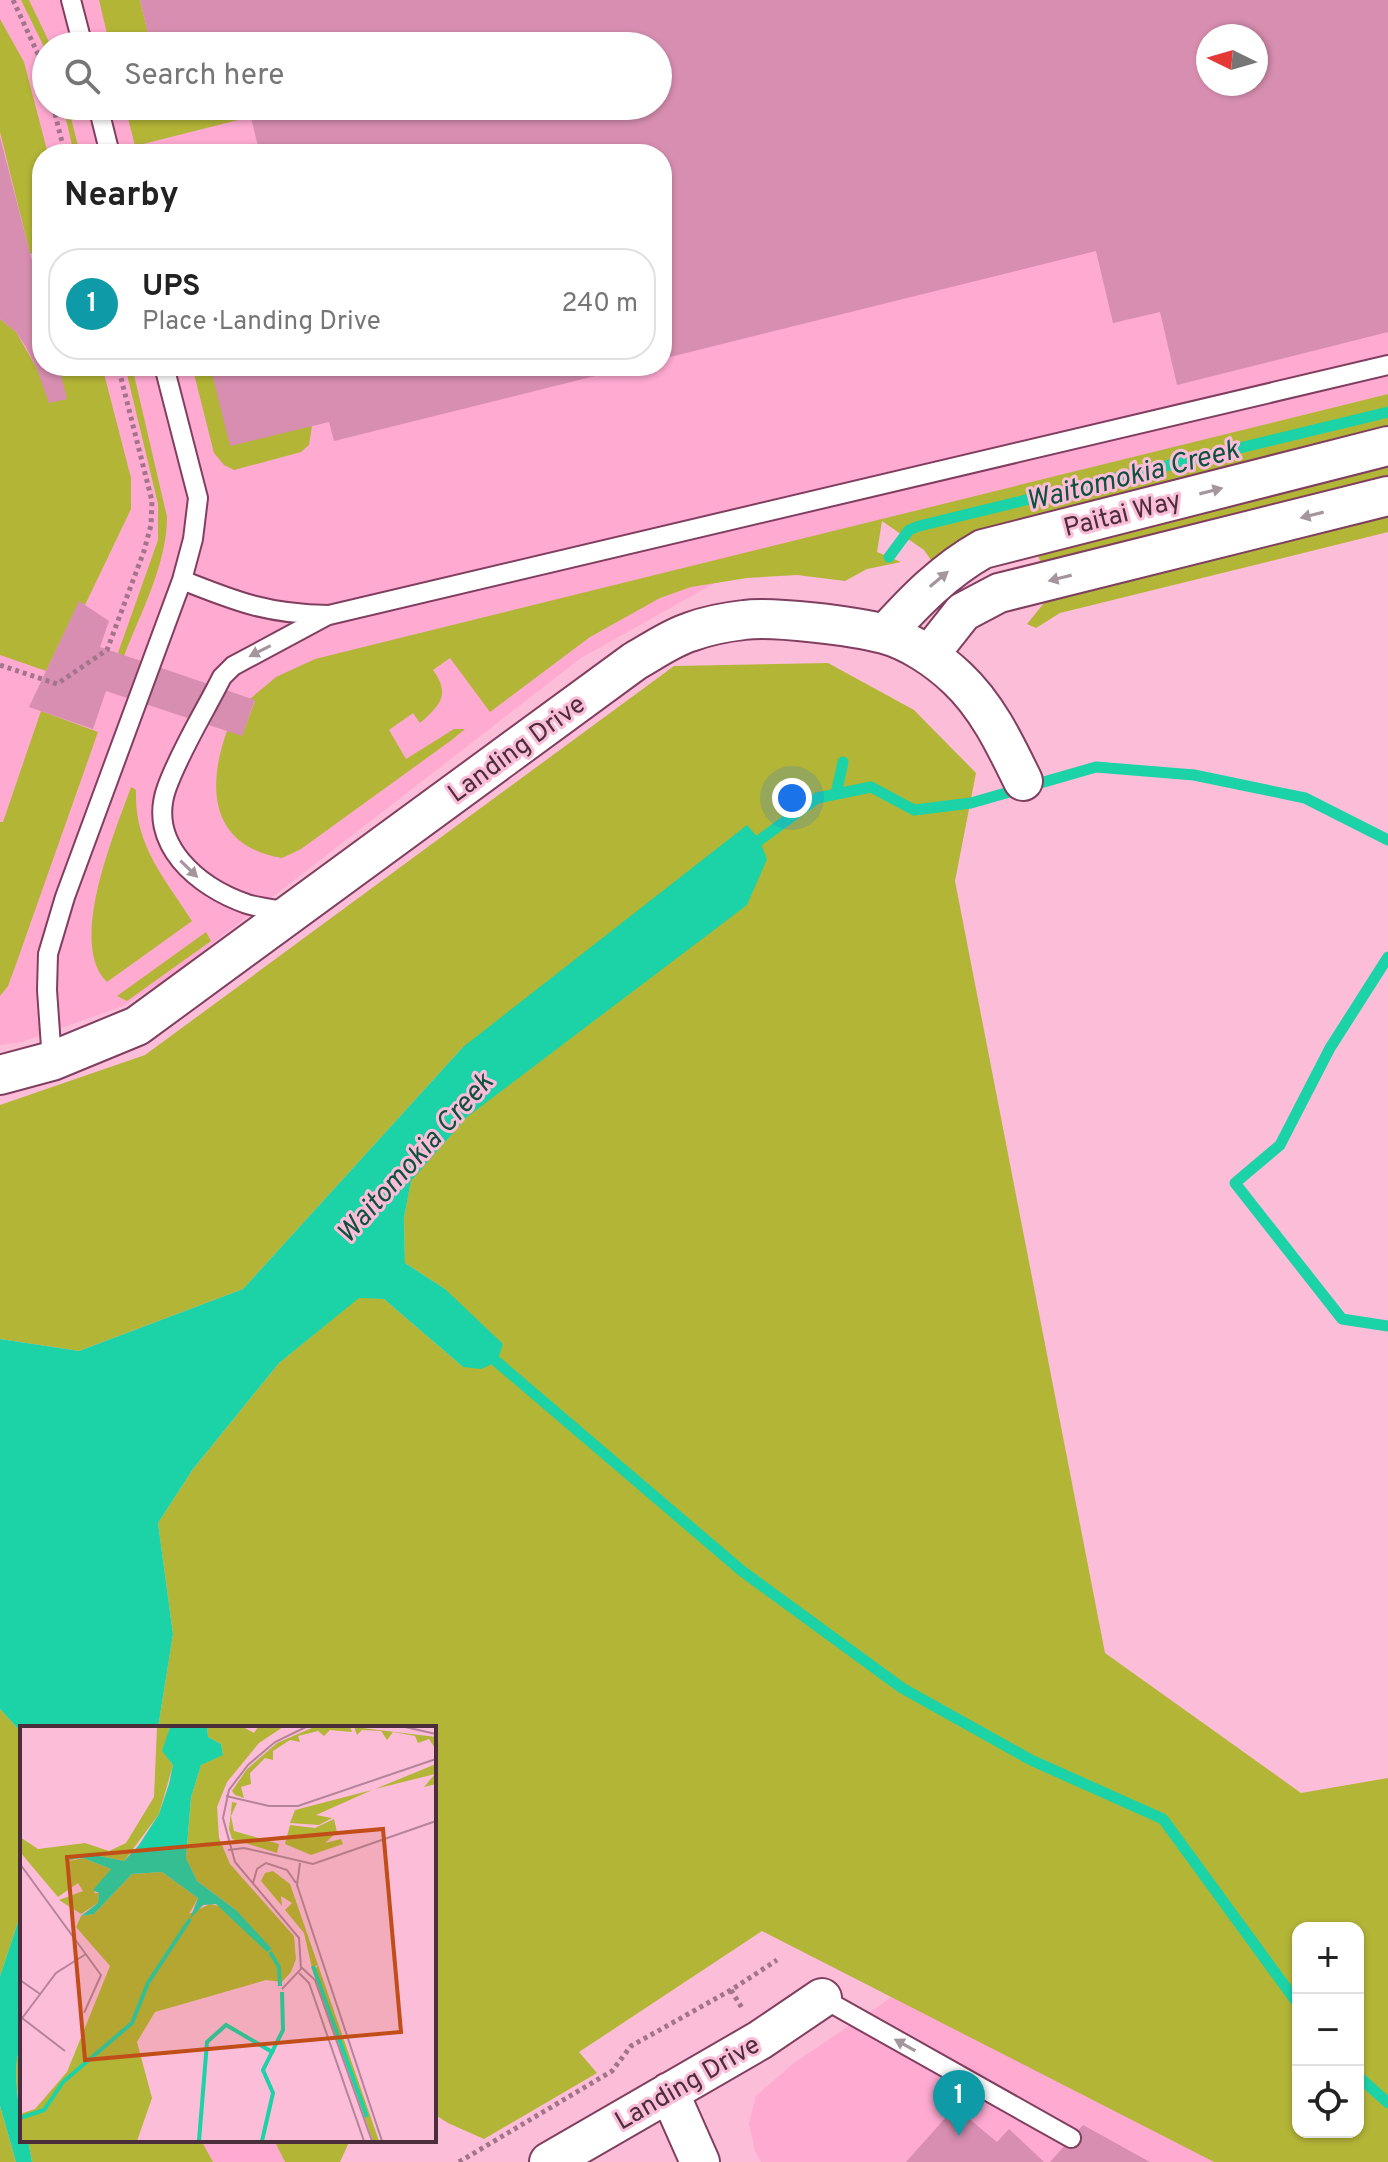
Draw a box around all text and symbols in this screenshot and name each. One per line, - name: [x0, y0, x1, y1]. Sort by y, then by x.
- north arrow: [1196, 24, 1268, 96]
- search box: [32, 32, 672, 120]
- icon: search: [60, 54, 104, 98]
- text: Search here: [124, 58, 284, 95]
- text: Nearby: [64, 175, 179, 218]
- text: UPS: [142, 269, 200, 306]
- text: 1: [87, 288, 97, 321]
- text: 240 m: [561, 288, 638, 321]
- text: Place · Landing Drive: [142, 306, 381, 339]
- water label: Waitomokia Creek: [1023, 433, 1244, 521]
- one-way arrow: [1198, 484, 1223, 496]
- street label: Paitai Way: [1060, 485, 1185, 546]
- one-way arrow: [1300, 509, 1325, 522]
- one-way arrow: [929, 571, 949, 588]
- one-way arrow: [1047, 572, 1072, 585]
- one-way arrow: [248, 645, 271, 658]
- street label: Landing Drive: [442, 689, 593, 811]
- your location: [772, 778, 812, 818]
- one-way arrow: [179, 859, 198, 877]
- water label: Waitomokia Creek: [330, 1065, 503, 1252]
- inset map: [20, 1726, 436, 2142]
- map controls: [1292, 1922, 1364, 2138]
- button: +: [1292, 1922, 1364, 1994]
- button: −: [1292, 1994, 1364, 2066]
- street label: Landing Drive: [610, 2029, 767, 2139]
- one-way arrow: [894, 2038, 917, 2052]
- button: locate: [1292, 2066, 1364, 2138]
- pin: 1: [933, 2070, 985, 2136]

